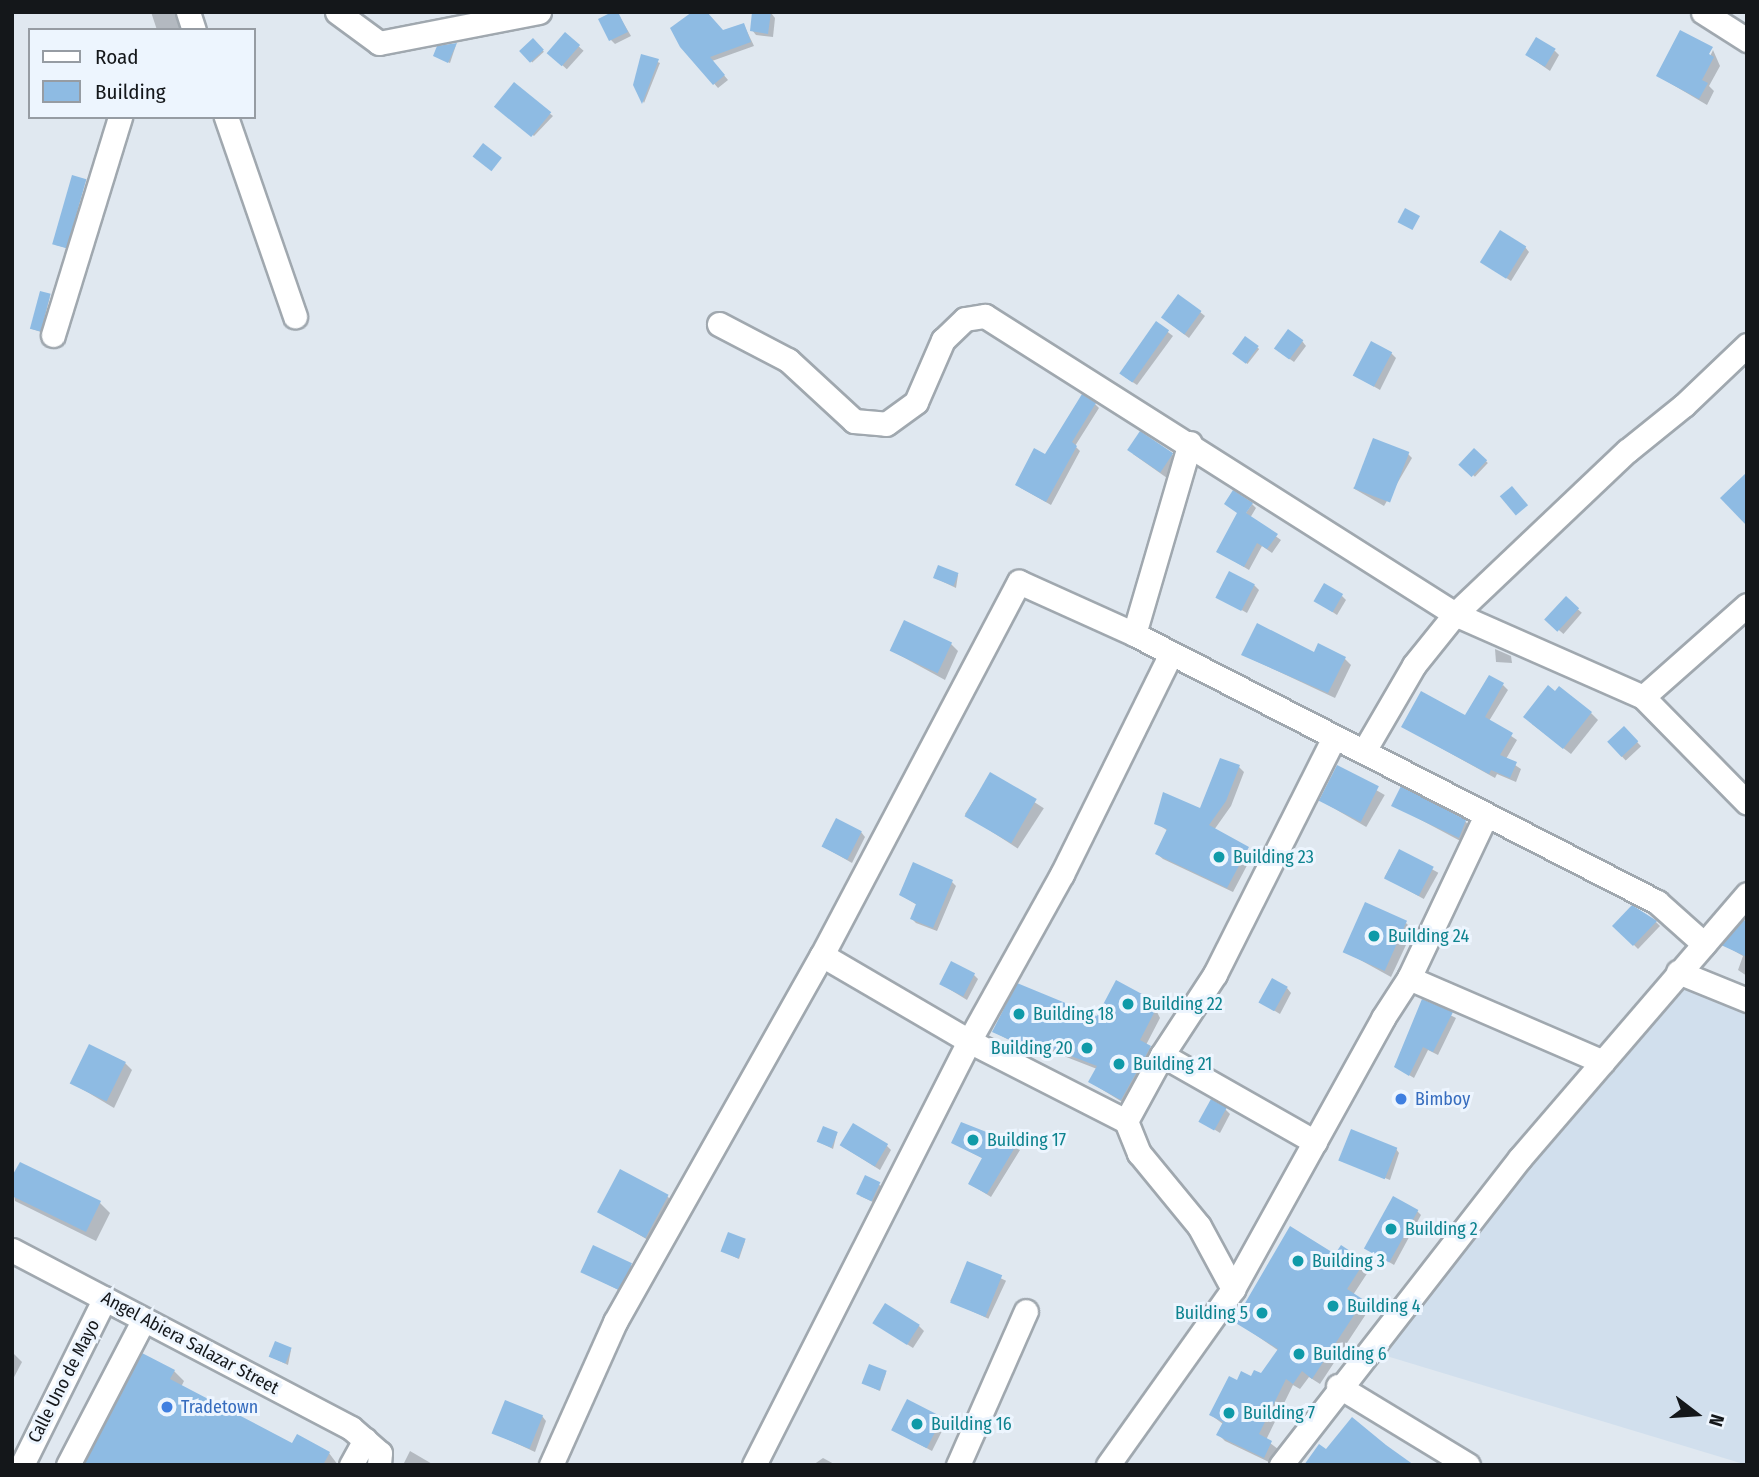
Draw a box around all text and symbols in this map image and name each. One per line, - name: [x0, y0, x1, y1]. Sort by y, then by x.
- legend: [28, 28, 256, 119]
- text: Road: [95, 44, 139, 70]
- text: Building: [95, 79, 166, 105]
- place label: Building 23: [1233, 846, 1314, 868]
- marker: Building 23: [1211, 849, 1227, 865]
- place label: Building 24: [1388, 925, 1469, 947]
- marker: Building 24: [1366, 928, 1382, 944]
- place label: Building 22: [1142, 993, 1223, 1015]
- marker: Building 22: [1120, 996, 1136, 1012]
- place label: Building 18: [1033, 1003, 1114, 1025]
- marker: Building 18: [1011, 1006, 1027, 1022]
- place label: Building 20: [991, 1037, 1073, 1059]
- marker: Building 20: [1079, 1040, 1095, 1056]
- place label: Building 21: [1133, 1053, 1212, 1075]
- marker: Building 21: [1111, 1056, 1127, 1072]
- place label: Bimboy: [1415, 1088, 1470, 1110]
- marker: Bimboy: [1393, 1091, 1409, 1107]
- place label: Building 17: [987, 1129, 1066, 1151]
- marker: Building 17: [965, 1132, 981, 1148]
- place label: Building 2: [1405, 1218, 1478, 1240]
- marker: Building 2: [1383, 1221, 1399, 1237]
- place label: Building 3: [1312, 1250, 1385, 1272]
- marker: Building 3: [1290, 1253, 1306, 1269]
- street label: Angel Abiera Salazar Street: [98, 1287, 282, 1399]
- place label: Building 4: [1347, 1295, 1421, 1317]
- marker: Building 4: [1325, 1298, 1341, 1314]
- place label: Building 5: [1175, 1302, 1248, 1324]
- marker: Building 5: [1254, 1305, 1270, 1321]
- street label: Calle Uno de Mayo: [24, 1316, 104, 1446]
- place label: Building 6: [1313, 1343, 1387, 1365]
- marker: Building 6: [1291, 1346, 1307, 1362]
- north arrow: [1661, 1379, 1731, 1449]
- place label: Tradetown: [181, 1396, 258, 1418]
- marker: Tradetown: [159, 1399, 175, 1415]
- place label: Building 7: [1243, 1402, 1315, 1424]
- marker: Building 7: [1221, 1405, 1237, 1421]
- text: N: [1704, 1411, 1729, 1429]
- place label: Building 16: [931, 1413, 1012, 1435]
- marker: Building 16: [909, 1416, 925, 1432]

